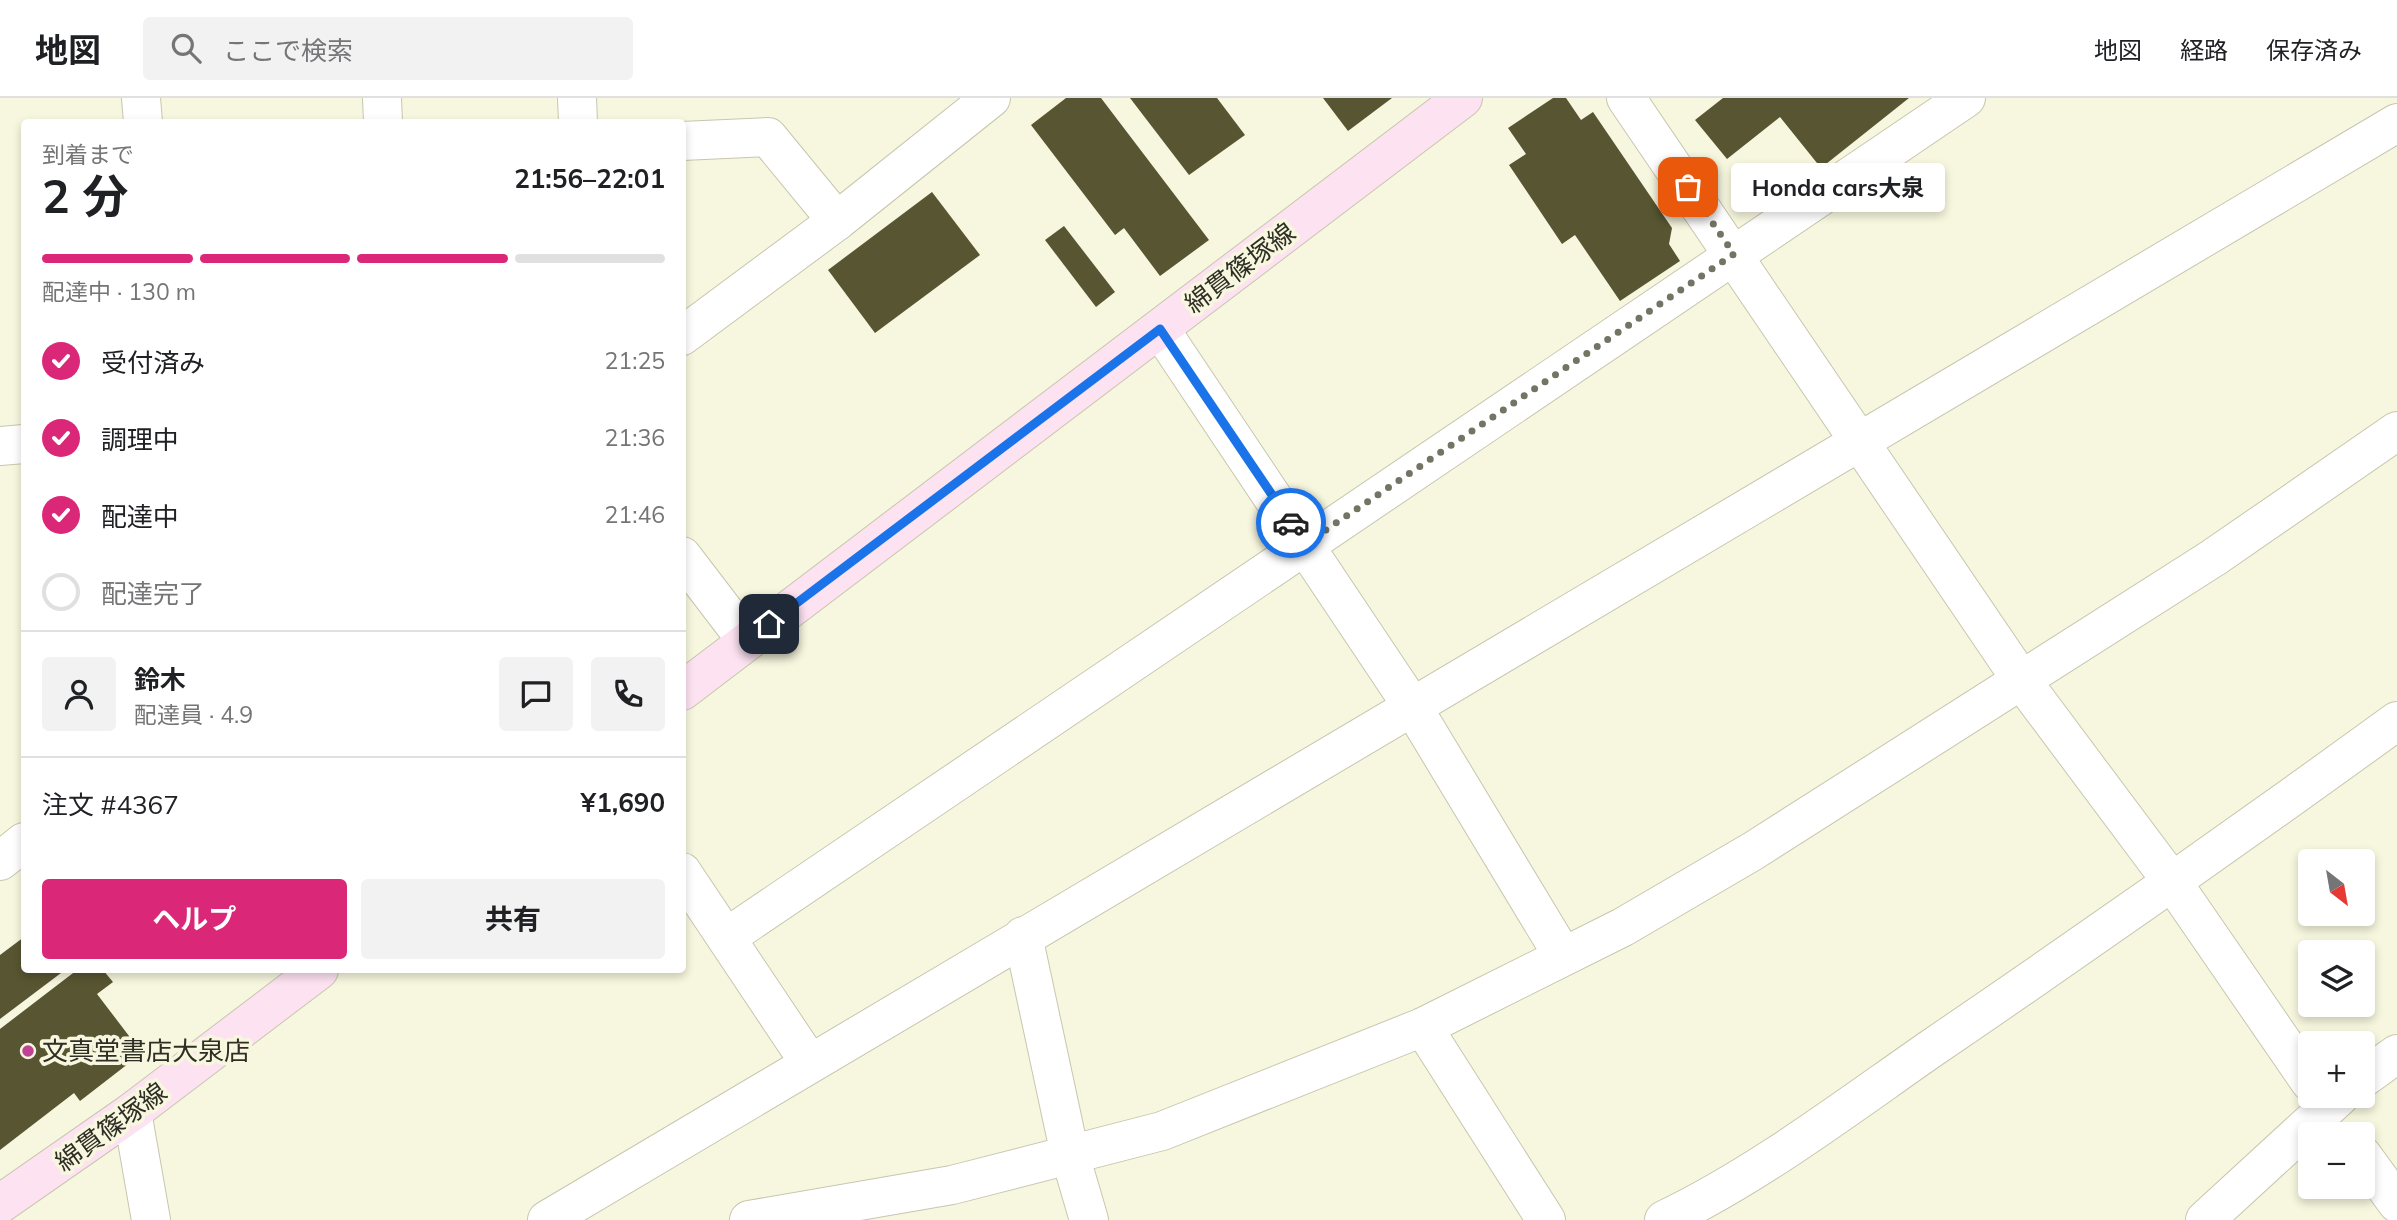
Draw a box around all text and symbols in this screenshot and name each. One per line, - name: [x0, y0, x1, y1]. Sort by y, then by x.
- search box: [143, 17, 633, 80]
- text: 地図: [35, 29, 101, 70]
- icon: search: [167, 29, 205, 67]
- text: ここで検索: [223, 34, 353, 67]
- text: 地図: [2094, 35, 2142, 65]
- text: 経路: [2180, 35, 2228, 65]
- text: 保存済み: [2266, 35, 2362, 65]
- text: 到着まで: [42, 140, 134, 169]
- pin: [1658, 157, 1718, 217]
- text: 21:56–22:01: [514, 162, 665, 195]
- callout: Honda cars大泉: [1730, 162, 1943, 212]
- text: 2 分: [42, 167, 128, 225]
- icon: bag: [1669, 168, 1707, 206]
- text: Honda cars大泉: [1752, 173, 1924, 202]
- street label: 綿貫篠塚線: [1178, 215, 1302, 320]
- text: 配達中 · 130 m: [42, 277, 196, 306]
- icon: check: [42, 342, 80, 380]
- text: 受付済み: [101, 346, 205, 379]
- text: 21:25: [605, 346, 665, 375]
- icon: check: [42, 419, 80, 457]
- text: 調理中: [101, 423, 179, 456]
- text: 21:36: [605, 423, 665, 452]
- courier: [1256, 488, 1326, 558]
- icon: check: [42, 496, 80, 534]
- text: 配達中: [101, 500, 179, 533]
- text: 21:46: [605, 500, 665, 529]
- icon: car: [1272, 504, 1310, 542]
- text: 配達完了: [101, 577, 205, 610]
- pin: [739, 594, 799, 654]
- icon: home: [750, 605, 788, 643]
- button: person: [42, 657, 116, 731]
- button: chat: [499, 657, 573, 731]
- button: phone: [591, 657, 665, 731]
- text: 鈴木: [134, 663, 186, 696]
- text: 配達員 · 4.9: [134, 700, 253, 729]
- text: ¥1,690: [581, 786, 665, 819]
- text: 注文 #4367: [42, 788, 179, 821]
- north arrow: [2298, 849, 2375, 926]
- map controls: [2298, 849, 2375, 1199]
- button: ヘルプ: [42, 879, 347, 959]
- button: 共有: [361, 879, 665, 959]
- button: layers: [2298, 940, 2375, 1017]
- button: +: [2298, 1031, 2375, 1108]
- place label: 文真堂書店大泉店: [42, 1034, 250, 1067]
- marker: 文真堂書店大泉店: [20, 1043, 36, 1059]
- street label: 綿貫篠塚線: [48, 1075, 173, 1178]
- button: −: [2298, 1122, 2375, 1199]

